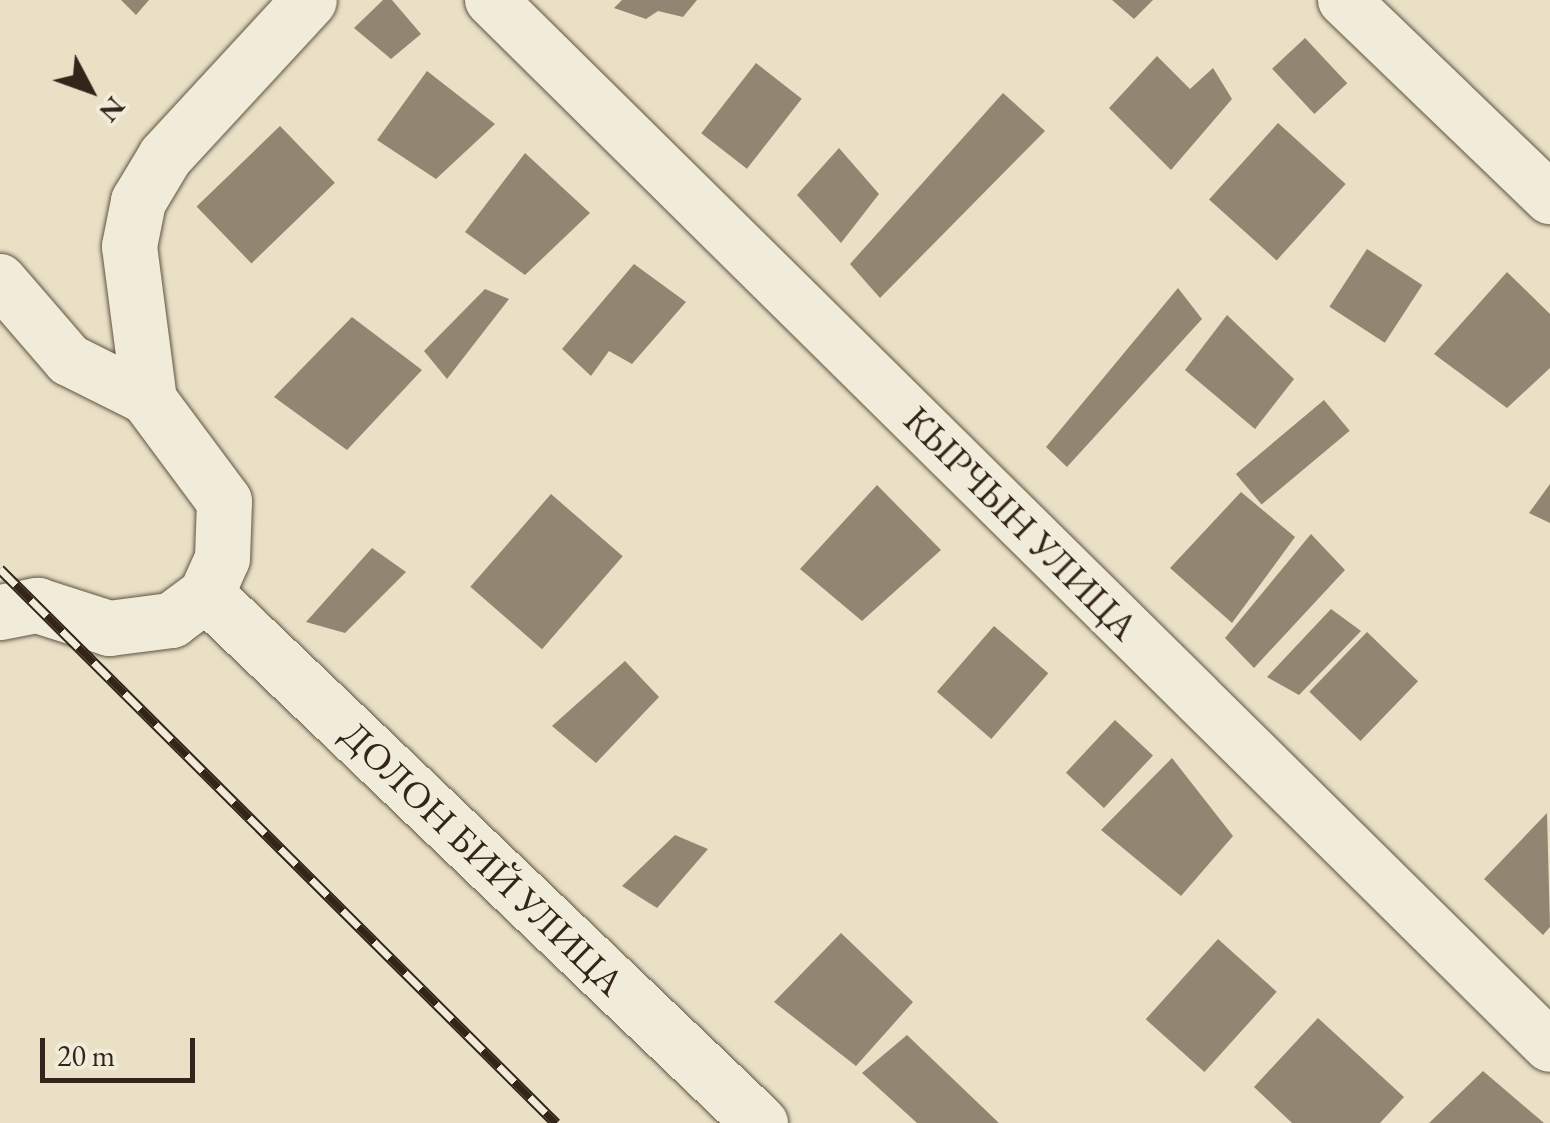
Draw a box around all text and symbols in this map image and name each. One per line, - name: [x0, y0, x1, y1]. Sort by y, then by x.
- north arrow: [40, 40, 140, 140]
- text: N: [92, 89, 134, 130]
- street label: КЫРЧЫН УЛИЦА: [895, 397, 1147, 649]
- street label: ДОЛОН БИЙ УЛИЦА: [332, 711, 634, 1005]
- scale bar: [45, 1018, 200, 1080]
- text: 20 m: [57, 1036, 115, 1075]

